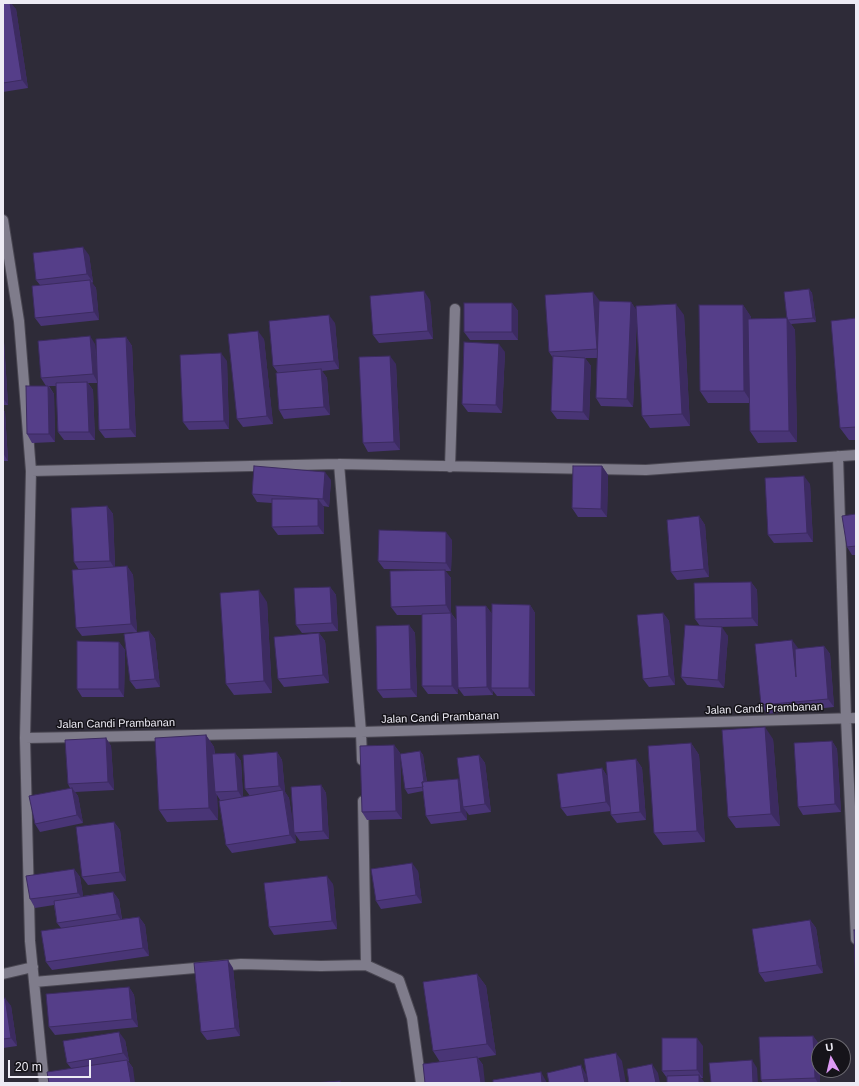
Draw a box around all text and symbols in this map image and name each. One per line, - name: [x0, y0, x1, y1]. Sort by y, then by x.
- street label: Jalan Candi Prambanan: [705, 700, 823, 718]
- street label: Jalan Candi Prambanan: [381, 709, 499, 727]
- street label: Jalan Candi Prambanan: [57, 716, 175, 732]
- north arrow: [811, 1038, 851, 1078]
- text: U: [825, 1041, 834, 1054]
- scale bar: [10, 1052, 93, 1078]
- text: 20 m: [15, 1060, 42, 1074]

